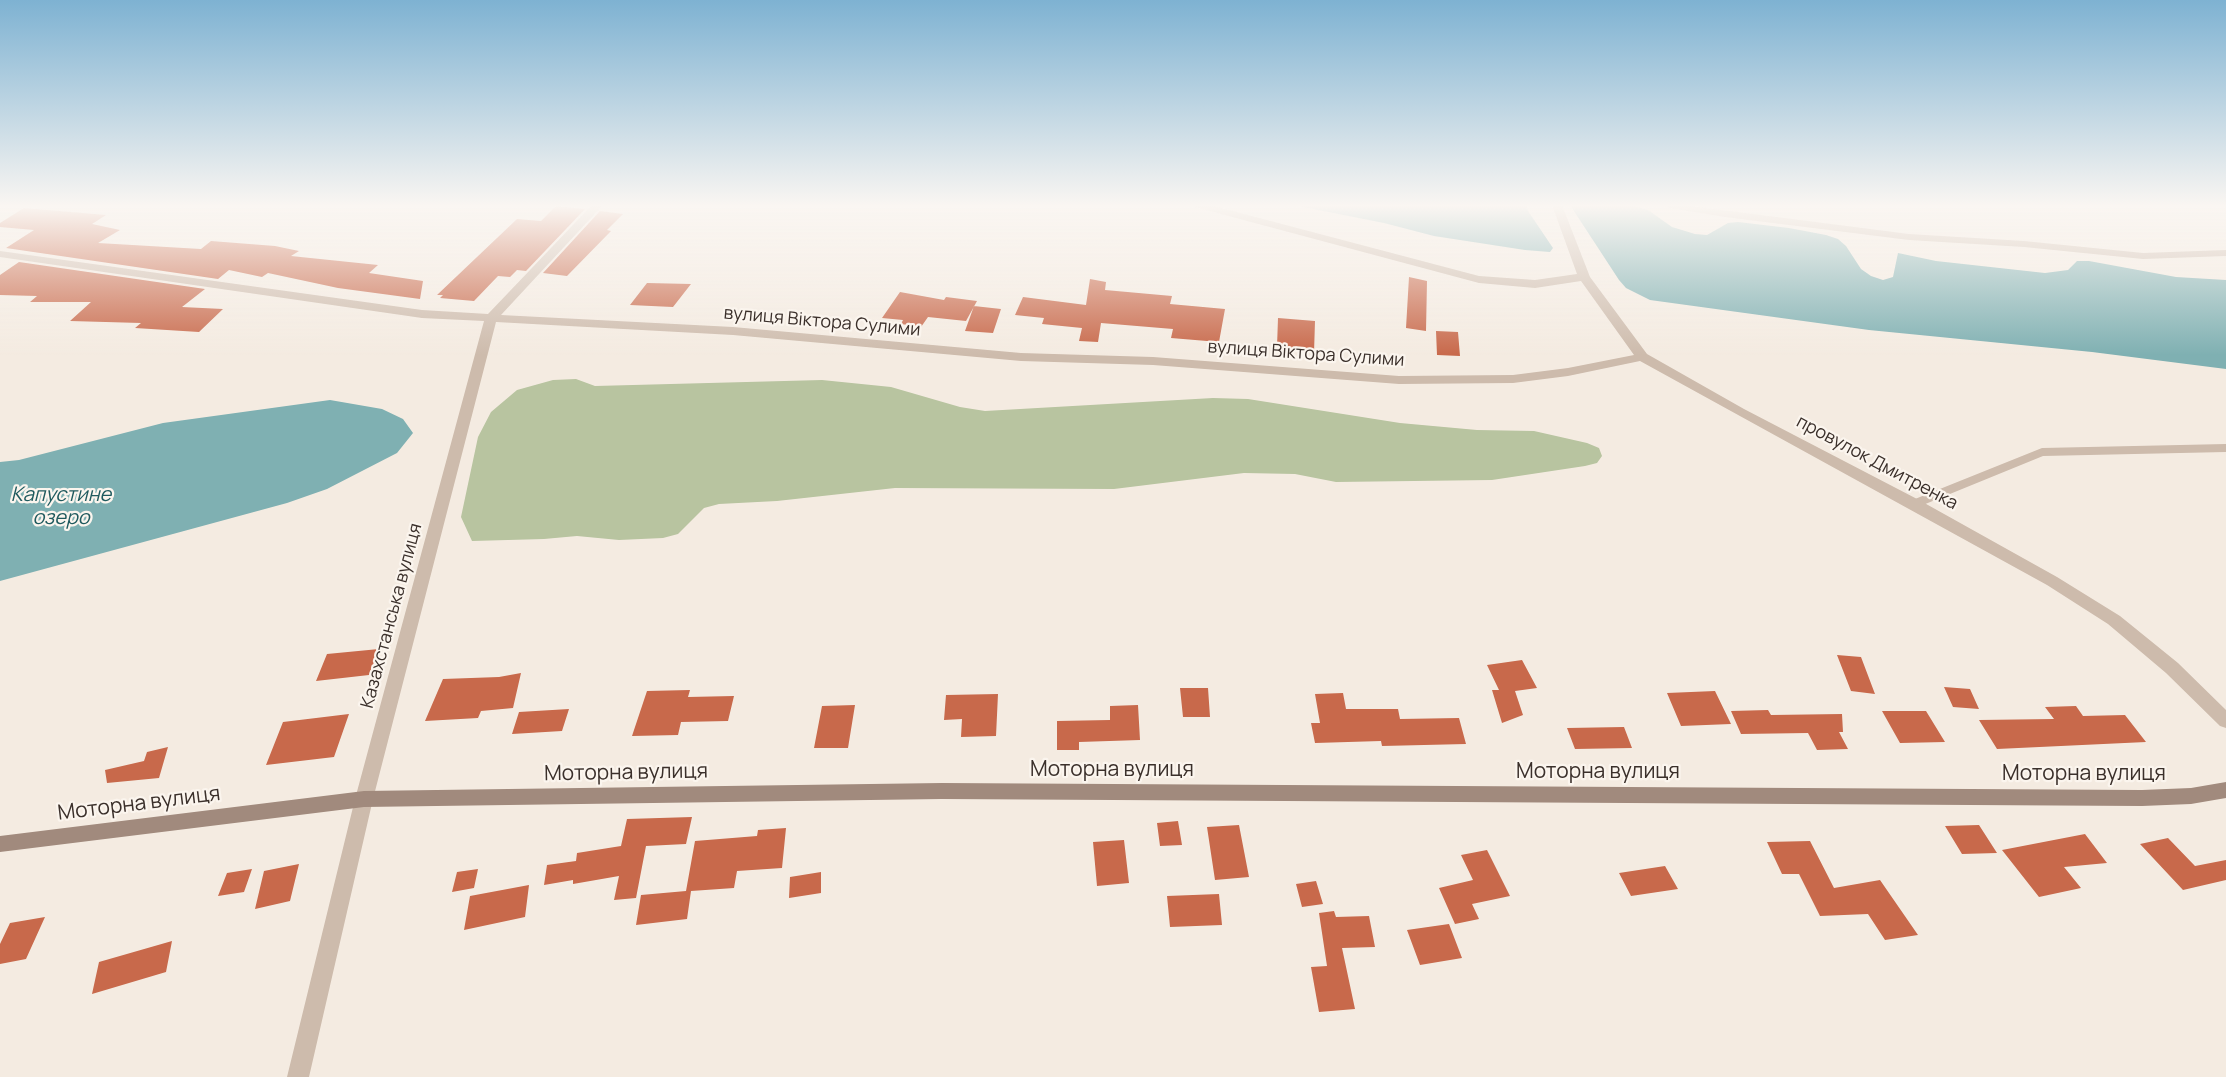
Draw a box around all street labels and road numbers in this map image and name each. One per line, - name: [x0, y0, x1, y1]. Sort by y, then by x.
- street label: вулиця Віктора Сулими: [723, 303, 921, 341]
- street label: вулиця Віктора Сулими: [1207, 336, 1405, 372]
- street label: провулок Дмитренка: [1793, 411, 1961, 515]
- street label: Казахстанська вулиця: [357, 521, 427, 711]
- street label: Моторна вулиця: [1030, 757, 1194, 783]
- street label: Моторна вулиця: [544, 759, 708, 787]
- street label: Моторна вулиця: [1516, 759, 1680, 785]
- street label: Моторна вулиця: [2002, 761, 2166, 787]
- street label: Моторна вулиця: [56, 782, 222, 826]

